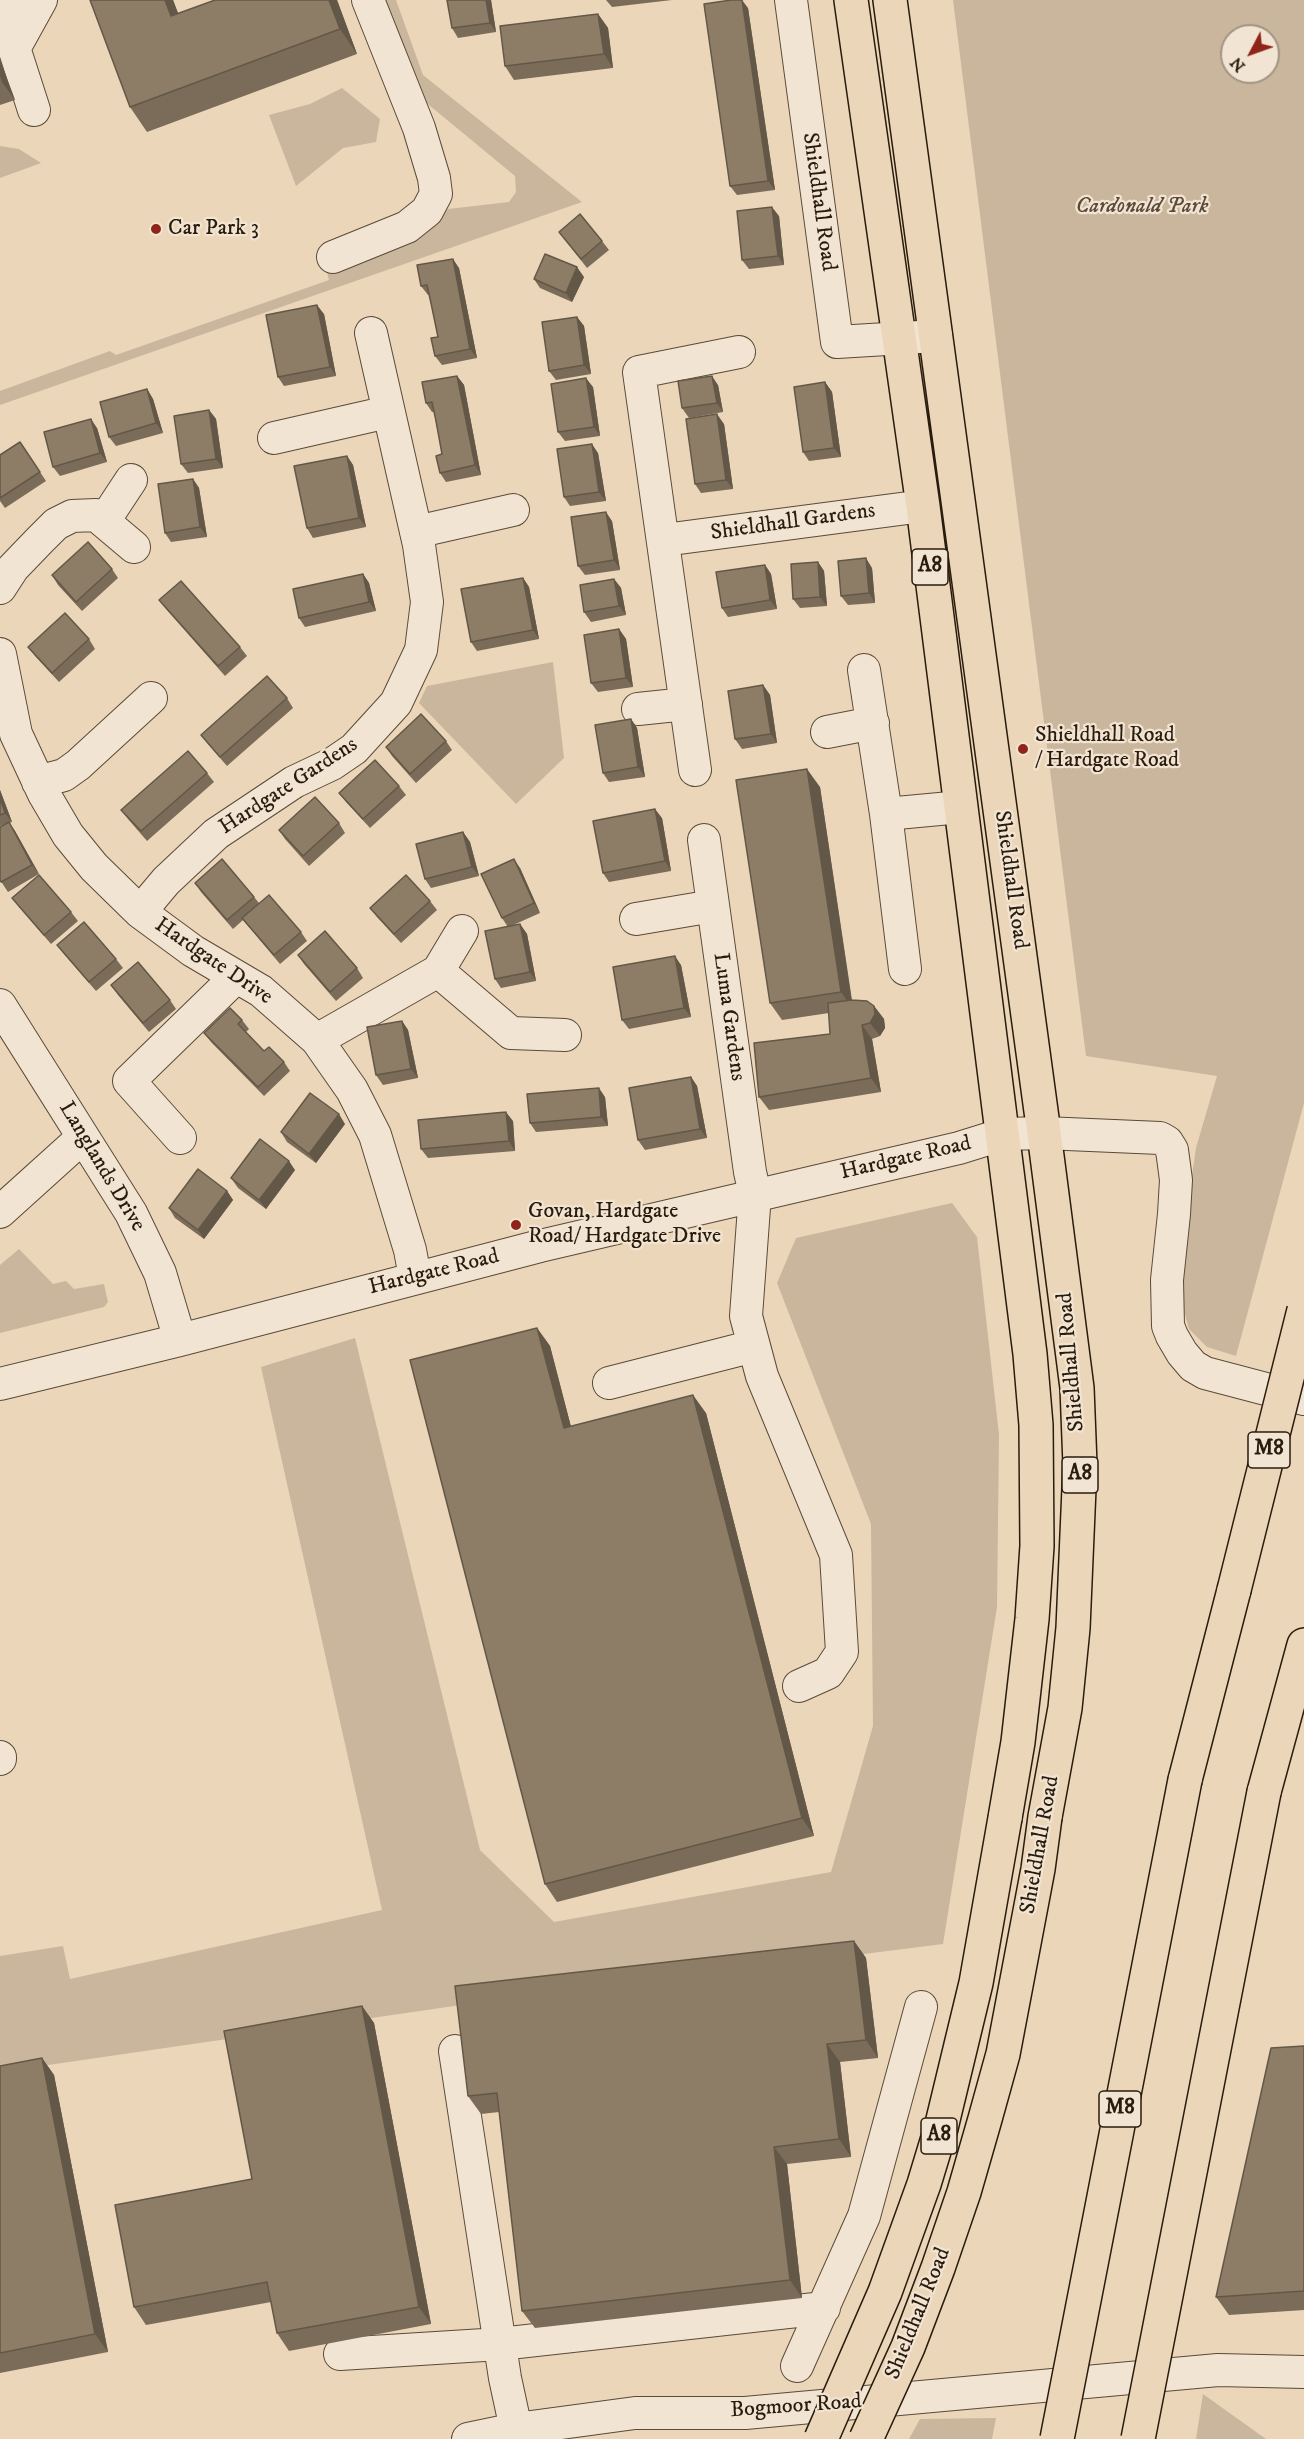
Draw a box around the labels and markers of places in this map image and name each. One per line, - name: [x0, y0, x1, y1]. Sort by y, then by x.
- place label: Car Park 3: [168, 216, 259, 242]
- marker: Car Park 3: [149, 222, 163, 236]
- place label: Shieldhall Road / Hardgate Road: [1035, 723, 1179, 774]
- marker: Shieldhall Road / Hardgate Road: [1016, 742, 1030, 756]
- place label: Govan, Hardgate Road/ Hardgate Drive: [528, 1199, 721, 1250]
- marker: Govan, Hardgate Road/ Hardgate Drive: [509, 1218, 523, 1232]

